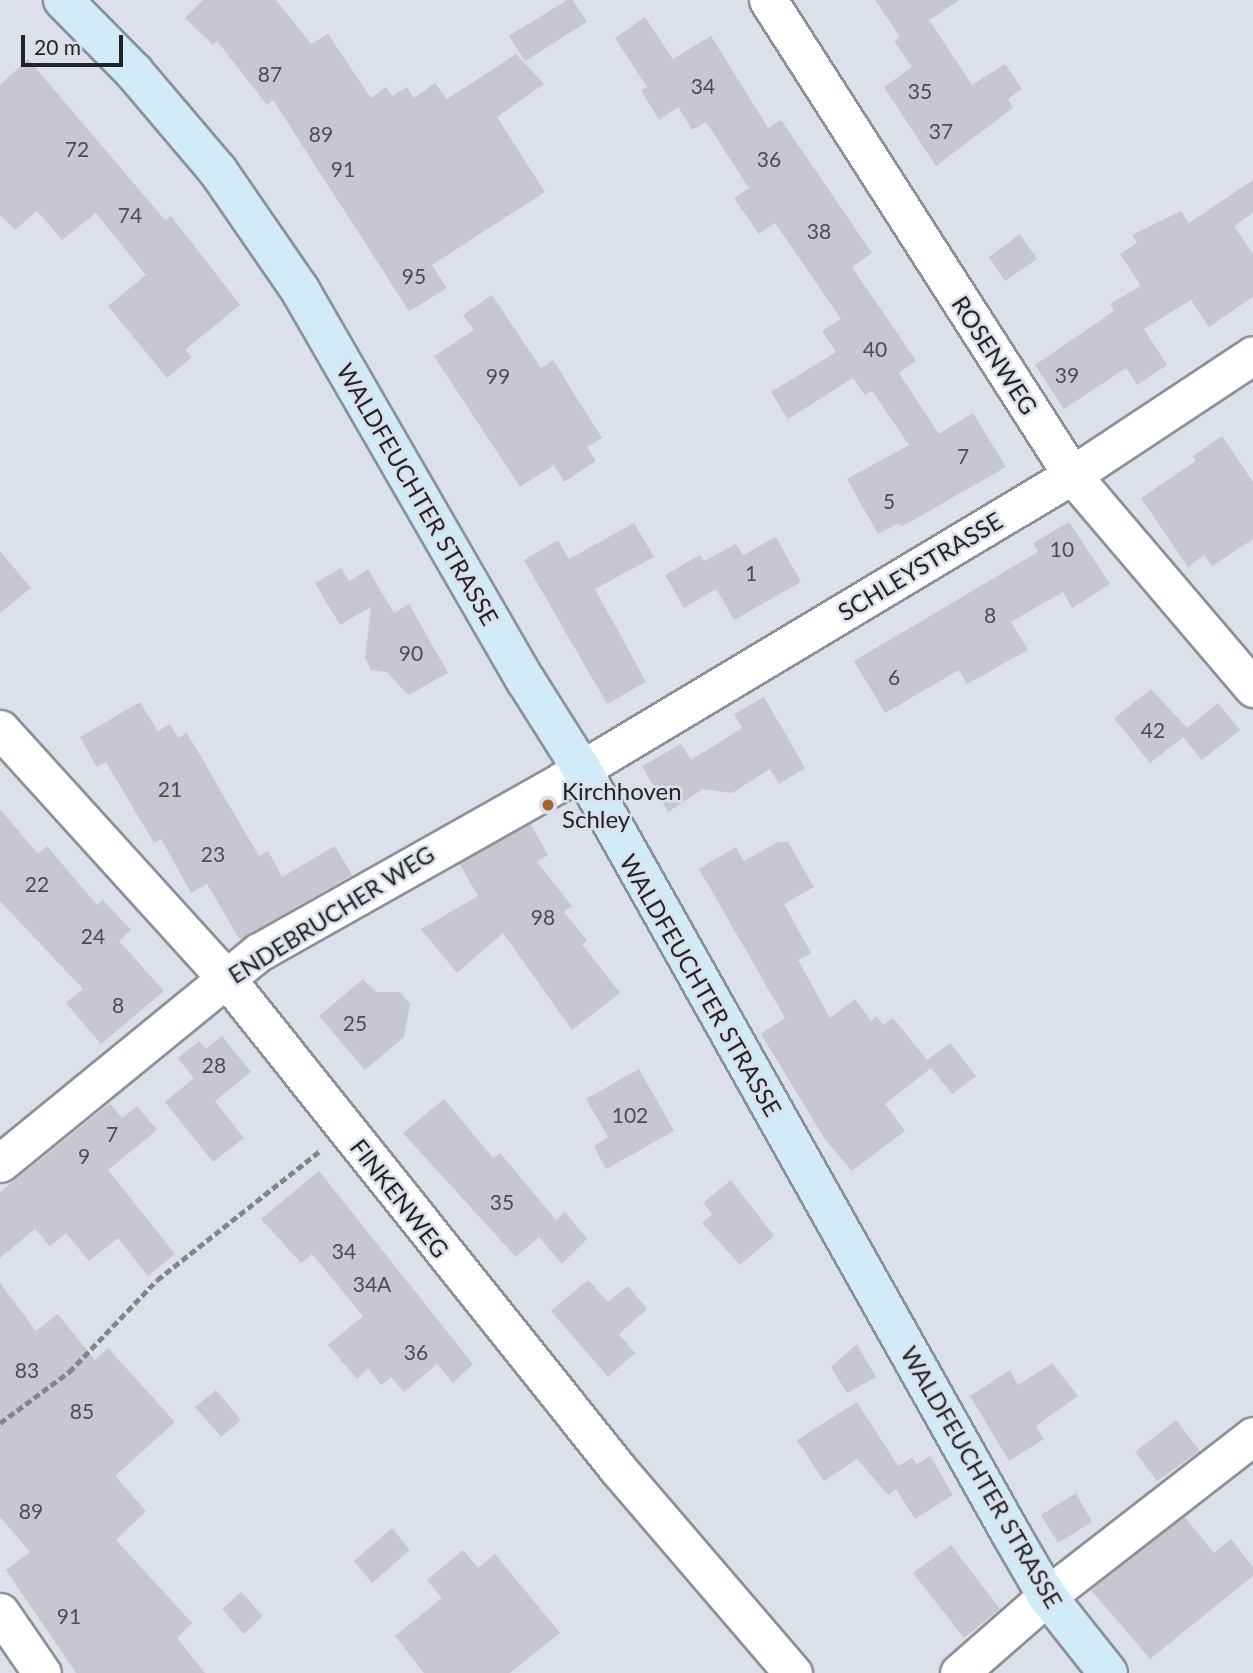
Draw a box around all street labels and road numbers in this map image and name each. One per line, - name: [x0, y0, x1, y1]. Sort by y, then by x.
- street label: ROSENWEG: [946, 290, 1044, 420]
- street label: WALDFEUCHTER STRASSE: [331, 358, 505, 630]
- street label: SCHLEYSTRASSE: [833, 506, 1007, 626]
- street label: ENDEBRUCHER WEG: [223, 839, 439, 989]
- street label: WALDFEUCHTER STRASSE: [614, 849, 788, 1121]
- street label: FINKENWEG: [345, 1133, 455, 1263]
- street label: WALDFEUCHTER STRASSE: [895, 1341, 1069, 1613]

